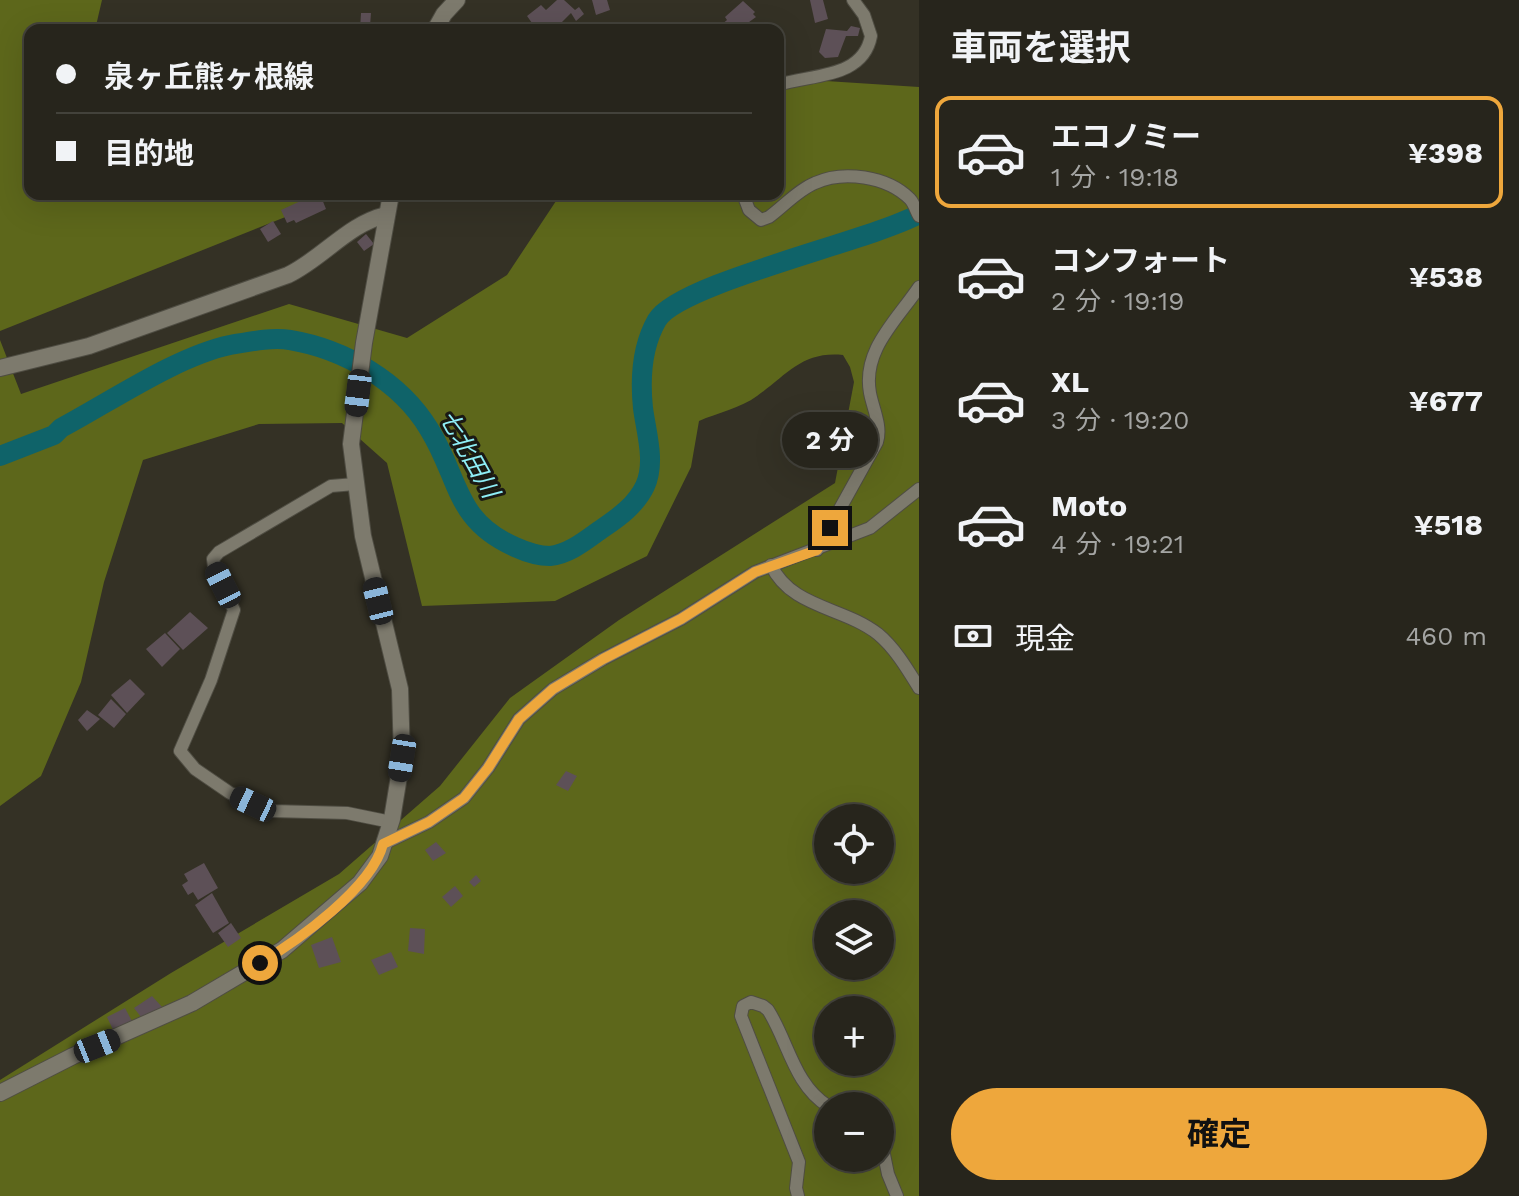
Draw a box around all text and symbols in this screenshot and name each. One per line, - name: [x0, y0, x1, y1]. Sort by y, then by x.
- text: 車両を選択: [951, 27, 1131, 69]
- text: 泉ヶ丘熊ヶ根線: [104, 59, 314, 94]
- icon: car: [955, 116, 1027, 188]
- text: エコノミー: [1051, 119, 1201, 154]
- text: ¥398: [1408, 135, 1483, 170]
- text: 目的地: [104, 136, 194, 171]
- text: 1 分 · 19:18: [1051, 162, 1179, 192]
- icon: car: [955, 240, 1027, 312]
- text: コンフォート: [1051, 243, 1230, 278]
- text: ¥538: [1409, 259, 1483, 294]
- text: 2 分 · 19:19: [1051, 286, 1184, 316]
- icon: car: [955, 364, 1027, 436]
- text: XL: [1051, 364, 1089, 399]
- car: [343, 368, 373, 418]
- text: ¥677: [1409, 383, 1483, 418]
- water label: 七北田川: [433, 405, 506, 505]
- text: 3 分 · 19:20: [1051, 405, 1189, 435]
- callout: 2 分: [782, 412, 878, 468]
- text: 2 分: [806, 425, 854, 455]
- icon: car: [955, 488, 1027, 560]
- text: Moto: [1051, 488, 1127, 523]
- text: ¥518: [1414, 507, 1483, 542]
- route end: [812, 510, 848, 546]
- text: 4 分 · 19:21: [1051, 529, 1184, 559]
- car: [201, 558, 245, 612]
- car: [361, 575, 395, 627]
- icon: cash: [951, 614, 995, 658]
- text: 現金: [1015, 621, 1075, 656]
- text: 460 m: [1405, 621, 1487, 651]
- car: [386, 732, 418, 784]
- car: [226, 783, 280, 825]
- map controls: [814, 804, 894, 1172]
- button: locate: [814, 804, 894, 884]
- button: layers: [814, 900, 894, 980]
- route start: [242, 945, 278, 981]
- button: +: [814, 996, 894, 1076]
- car: [70, 1026, 124, 1066]
- button: 確定: [951, 1088, 1487, 1180]
- button: −: [814, 1092, 894, 1172]

